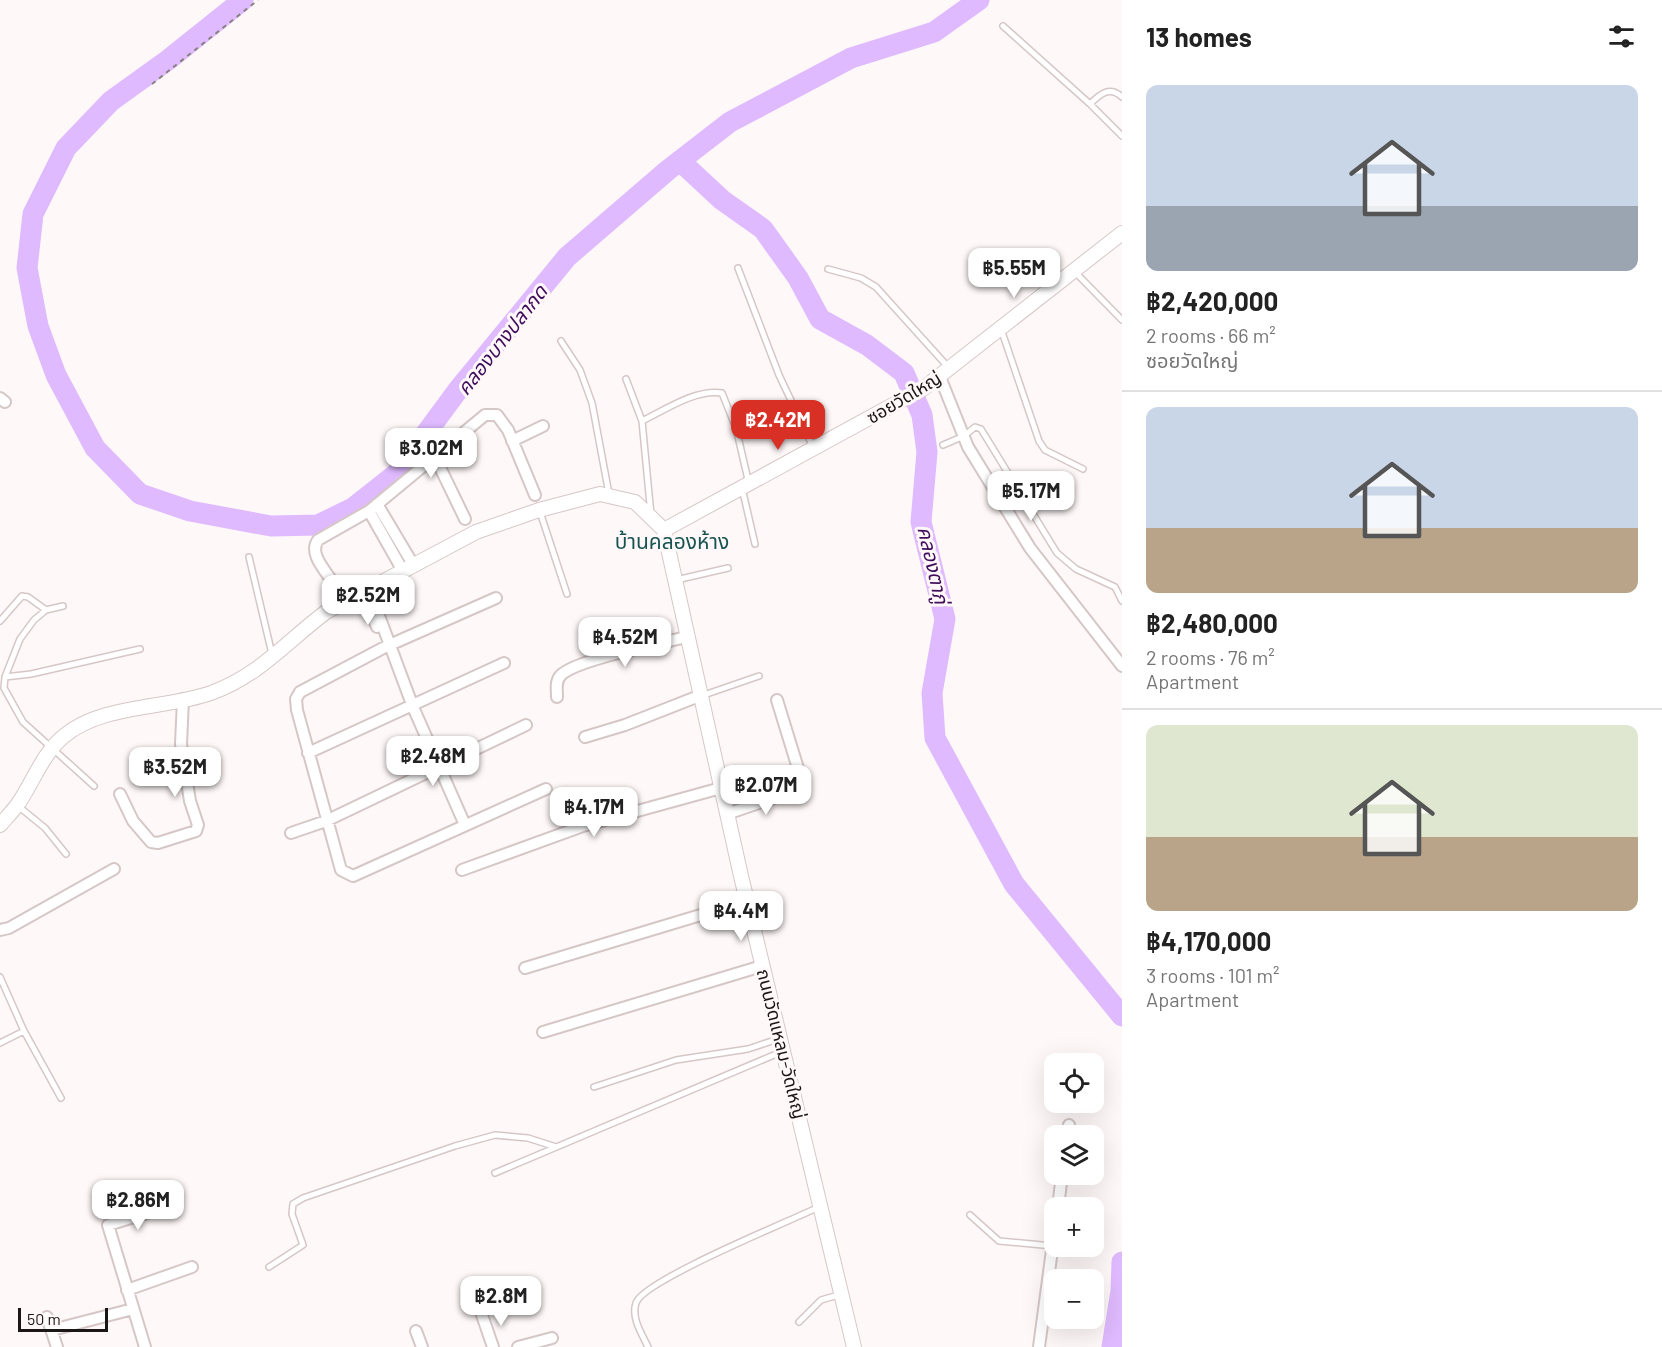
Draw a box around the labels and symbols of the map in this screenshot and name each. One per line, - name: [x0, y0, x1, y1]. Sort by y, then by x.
- pin: ฿5.55M: [965, 248, 1063, 299]
- water label: คลองบางปลากด: [451, 279, 552, 399]
- street label: ซอยวัดใหญ่: [862, 366, 945, 428]
- pin: ฿2.42M: [729, 400, 827, 451]
- pin: ฿3.02M: [382, 428, 480, 479]
- pin: ฿5.17M: [982, 471, 1080, 522]
- water label: คลองตาภู่: [911, 524, 955, 609]
- district label: บ้านคลองห้าง: [615, 528, 729, 553]
- pin: ฿2.52M: [319, 575, 417, 626]
- pin: ฿4.52M: [576, 617, 674, 668]
- pin: ฿2.48M: [384, 736, 482, 787]
- pin: ฿3.52M: [126, 747, 224, 798]
- pin: ฿2.07M: [717, 765, 815, 816]
- pin: ฿4.17M: [545, 787, 643, 838]
- pin: ฿4.4M: [699, 891, 783, 942]
- street label: ถนนวัดแหลม-วัดใหญ่: [753, 966, 811, 1121]
- pin: ฿2.86M: [89, 1180, 187, 1231]
- pin: ฿2.8M: [459, 1276, 543, 1327]
- scale bar: [18, 1305, 108, 1332]

